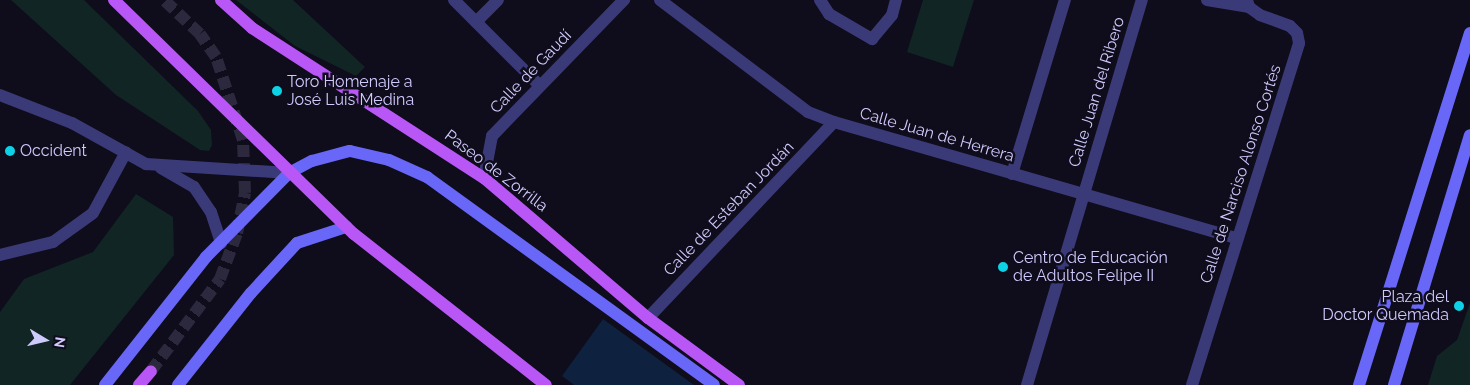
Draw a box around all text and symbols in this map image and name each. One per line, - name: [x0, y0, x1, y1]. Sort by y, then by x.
- street label: Calle Juan del Ribero: [1065, 14, 1129, 170]
- street label: Calle de Gaudí: [486, 26, 576, 118]
- street label: Calle de Narciso Alonso Cortés: [1196, 62, 1286, 286]
- place label: Toro Homenaje a José Luis Medina: [287, 72, 414, 110]
- marker: Toro Homenaje a José Luis Medina: [271, 85, 283, 97]
- street label: Calle Juan de Herrera: [857, 104, 1017, 166]
- street label: Paseo de Zorrilla: [441, 126, 551, 216]
- street label: Calle de Esteban Jordán: [660, 138, 798, 280]
- place label: Occident: [20, 141, 87, 161]
- marker: Occident: [4, 145, 16, 157]
- place label: Centro de Educación de Adultos Felipe II: [1013, 248, 1168, 286]
- marker: Centro de Educación de Adultos Felipe II: [997, 261, 1009, 273]
- place label: Plaza del Doctor Quemada: [1322, 287, 1449, 325]
- marker: Plaza del Doctor Quemada: [1453, 300, 1465, 312]
- north arrow: [20, 315, 70, 365]
- text: N: [51, 336, 69, 349]

